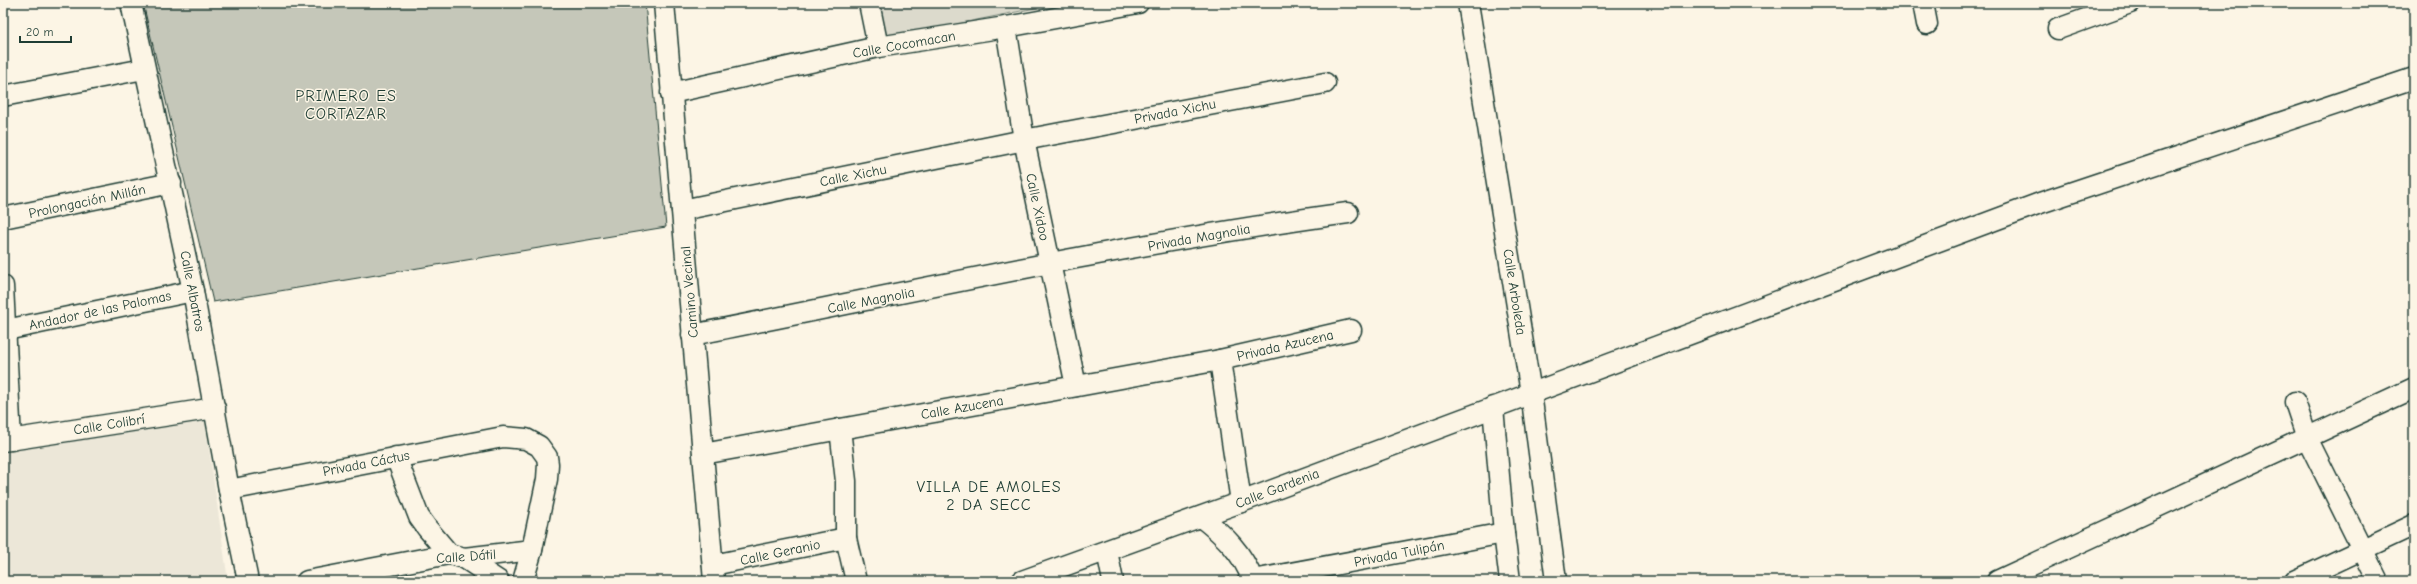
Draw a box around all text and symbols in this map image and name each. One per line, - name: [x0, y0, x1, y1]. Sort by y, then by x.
- scale bar: [20, 18, 71, 44]
- text: 20 m: [26, 25, 54, 39]
- street label: Calle Cocomacan: [851, 27, 957, 62]
- district label: PRIMERO ES CORTAZAR: [295, 87, 397, 123]
- street label: Privada Xichu: [1133, 95, 1217, 128]
- street label: Calle Xichu: [818, 161, 888, 190]
- street label: Calle Xidoo: [1022, 172, 1053, 242]
- street label: Prolongación Millán: [27, 181, 147, 222]
- street label: Privada Magnolia: [1147, 220, 1252, 255]
- street label: Camino Vecinal: [677, 245, 702, 339]
- street label: Calle Arboleda: [1499, 248, 1530, 336]
- street label: Calle Albatros: [176, 249, 209, 333]
- street label: Calle Magnolia: [826, 284, 916, 317]
- street label: Andador de las Palomas: [27, 287, 173, 334]
- street label: Privada Azucena: [1235, 326, 1335, 365]
- street label: Calle Azucena: [919, 392, 1005, 423]
- street label: Calle Colibrí: [72, 410, 147, 439]
- street label: Privada Cáctus: [321, 447, 411, 480]
- street label: Calle Gardenia: [1233, 465, 1322, 512]
- district label: VILLA DE AMOLES 2 DA SECC: [917, 478, 1061, 514]
- street label: Calle Geranio: [738, 536, 822, 569]
- street label: Privada Tulipán: [1352, 536, 1446, 571]
- street label: Calle Dátil: [436, 546, 497, 567]

